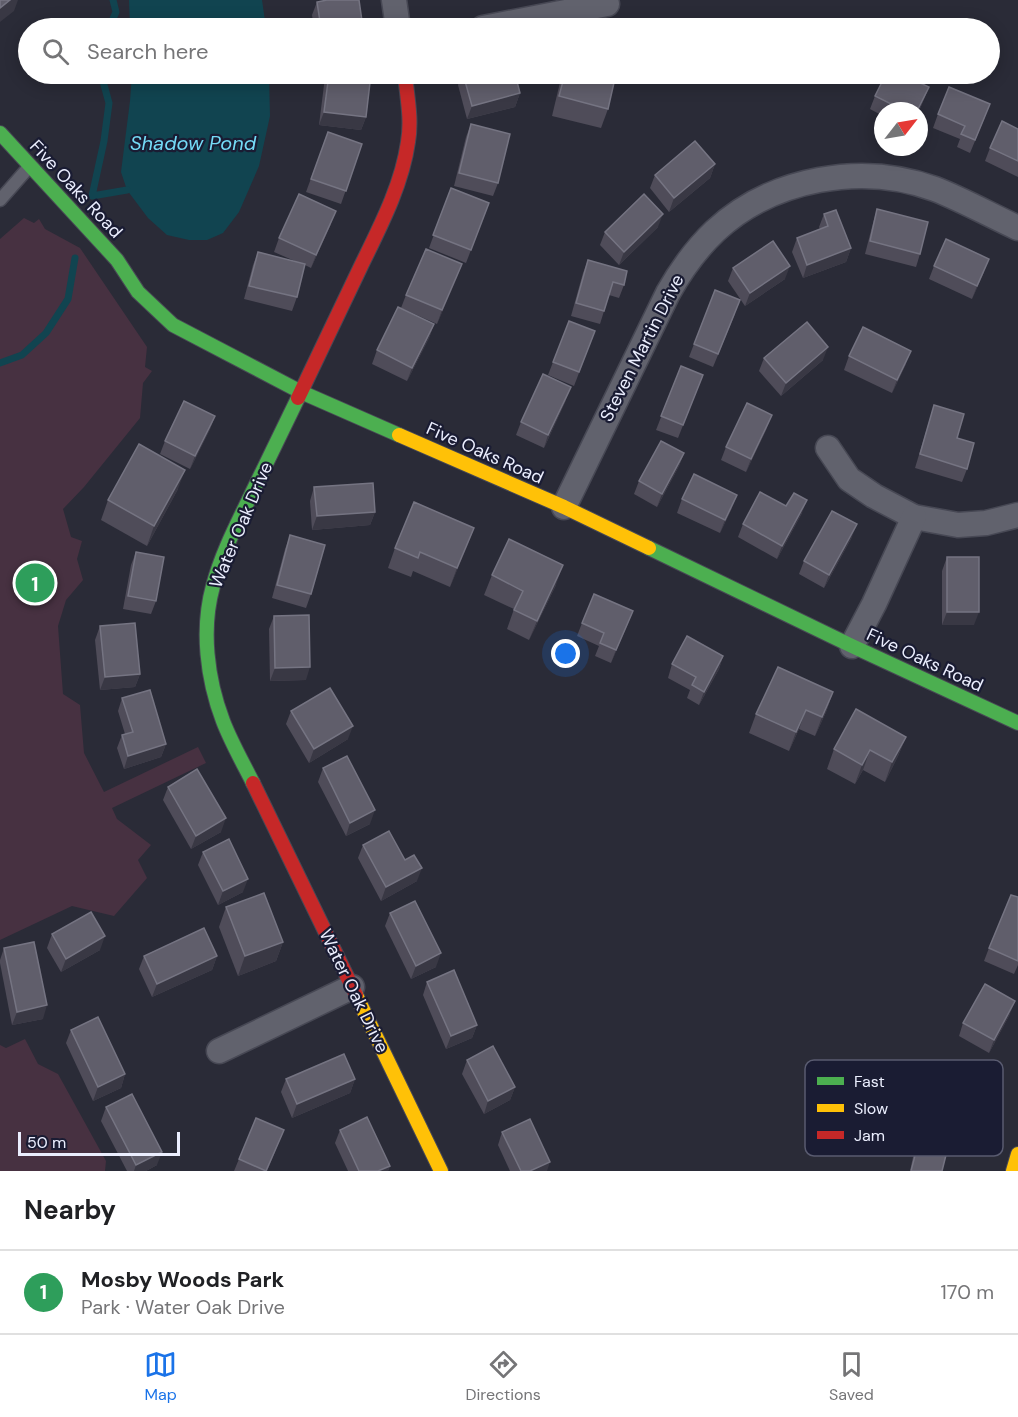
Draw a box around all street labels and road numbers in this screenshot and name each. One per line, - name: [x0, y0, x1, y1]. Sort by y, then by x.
- street label: Five Oaks Road: [24, 135, 128, 243]
- street label: Steven Martin Drive: [594, 270, 690, 426]
- street label: Five Oaks Road: [423, 416, 547, 490]
- street label: Water Oak Drive: [204, 458, 278, 592]
- street label: Five Oaks Road: [863, 622, 987, 698]
- street label: Water Oak Drive: [314, 925, 394, 1057]

